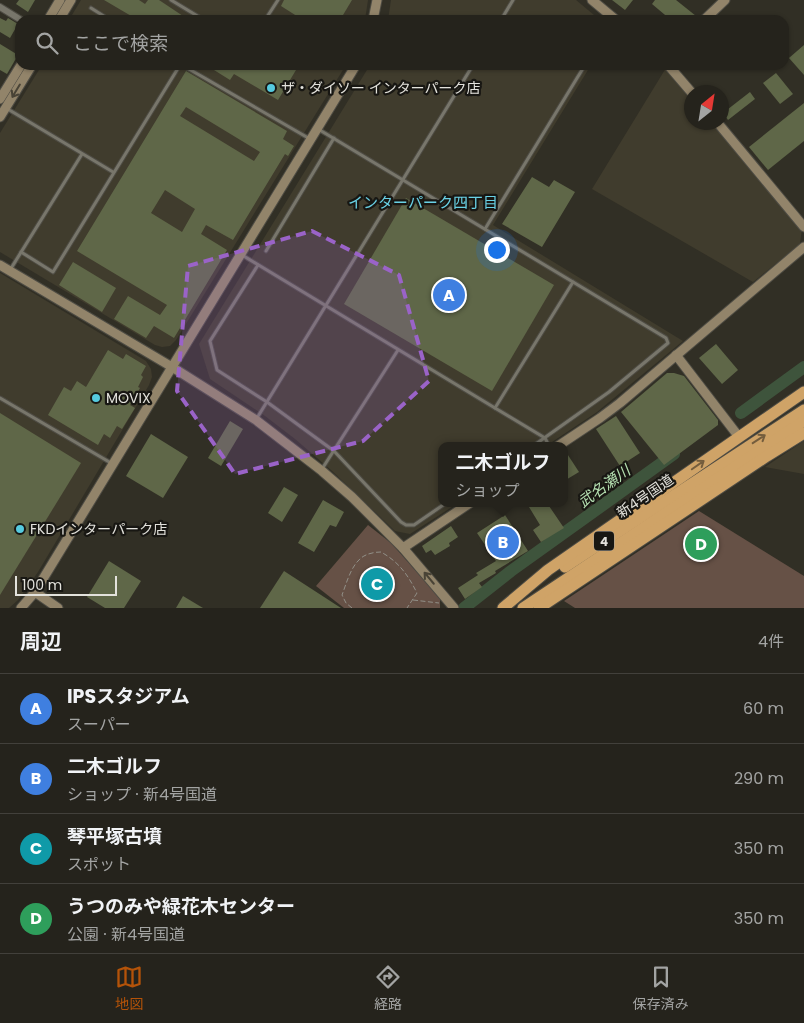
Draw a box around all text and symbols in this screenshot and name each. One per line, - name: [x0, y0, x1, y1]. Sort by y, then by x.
- search box: [15, 15, 789, 70]
- icon: search: [33, 29, 61, 57]
- text: ここで検索: [73, 30, 168, 57]
- place label: ザ・ダイソー インターパーク店: [281, 78, 481, 98]
- marker: ザ・ダイソー インターパーク店: [265, 82, 277, 94]
- one-way arrow: [10, 84, 20, 98]
- north arrow: [684, 85, 729, 130]
- district label: インターパーク四丁目: [348, 192, 498, 213]
- your location: [484, 237, 510, 263]
- pin: A: [433, 276, 465, 314]
- place label: MOVIX: [106, 388, 151, 408]
- marker: MOVIX: [90, 392, 102, 404]
- one-way arrow: [752, 434, 766, 444]
- popup: [438, 442, 568, 507]
- text: 二木ゴルフ: [455, 449, 551, 476]
- water label: 武名瀬川: [574, 459, 636, 512]
- one-way arrow: [691, 460, 705, 470]
- street label: 新4号国道: [613, 470, 677, 522]
- text: ショップ: [455, 479, 520, 502]
- place label: FKDインターパーク店: [30, 519, 167, 539]
- marker: FKDインターパーク店: [14, 523, 26, 535]
- pin: B: [487, 523, 519, 561]
- pin: D: [685, 525, 717, 563]
- road number: 4: [594, 532, 614, 550]
- pin: C: [361, 565, 393, 603]
- one-way arrow: [424, 572, 435, 585]
- scale bar: [15, 573, 118, 596]
- text: 100 m: [22, 575, 62, 595]
- text: 周辺: [20, 627, 62, 656]
- text: 4件: [758, 630, 784, 653]
- text: IPSスタジアム: [67, 683, 190, 710]
- text: A: [30, 697, 42, 720]
- text: 60 m: [743, 697, 784, 720]
- text: スーパー: [67, 713, 131, 736]
- text: 二木ゴルフ: [67, 753, 162, 780]
- text: B: [31, 767, 41, 790]
- text: 290 m: [734, 767, 784, 790]
- text: ショップ · 新4号国道: [67, 783, 217, 806]
- text: 琴平塚古墳: [67, 823, 162, 850]
- text: C: [30, 837, 42, 860]
- text: 350 m: [734, 837, 784, 860]
- text: スポット: [67, 853, 131, 876]
- text: うつのみや緑花木センター: [67, 893, 295, 920]
- text: D: [30, 907, 42, 930]
- text: 350 m: [734, 907, 784, 930]
- text: 公園 · 新4号国道: [67, 923, 185, 946]
- tab: 地図: [115, 963, 143, 1015]
- tab: 経路: [374, 963, 402, 1015]
- tab: 保存済み: [633, 963, 689, 1015]

